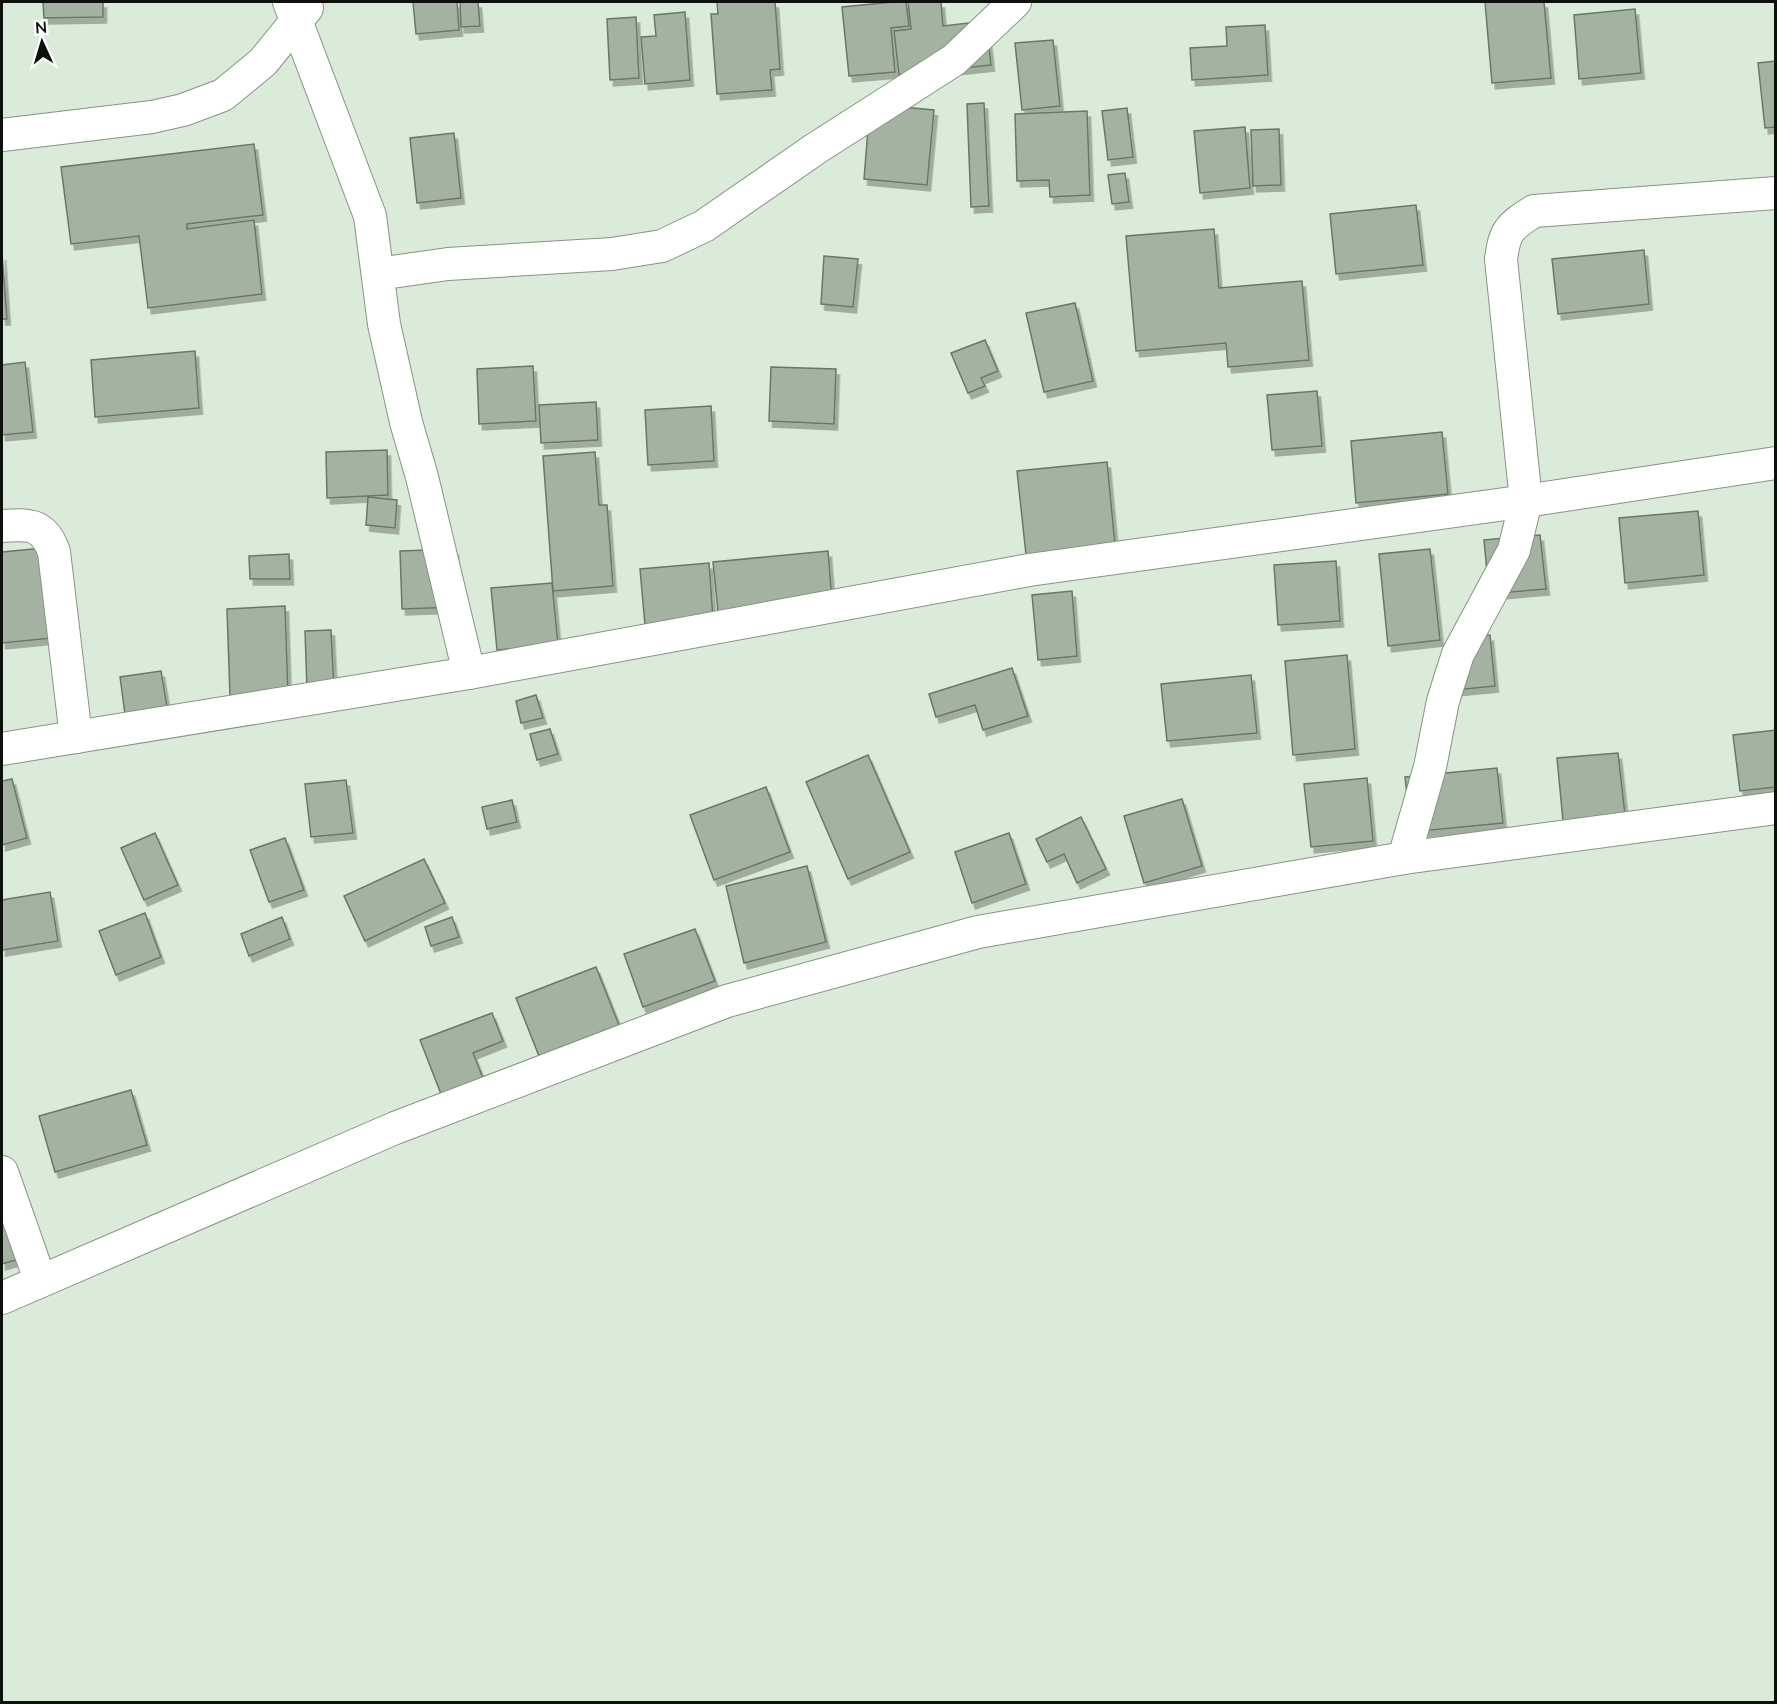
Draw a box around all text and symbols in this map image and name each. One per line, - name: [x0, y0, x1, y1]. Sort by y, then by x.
- north arrow: [12, 12, 72, 72]
- text: N: [34, 17, 48, 39]

